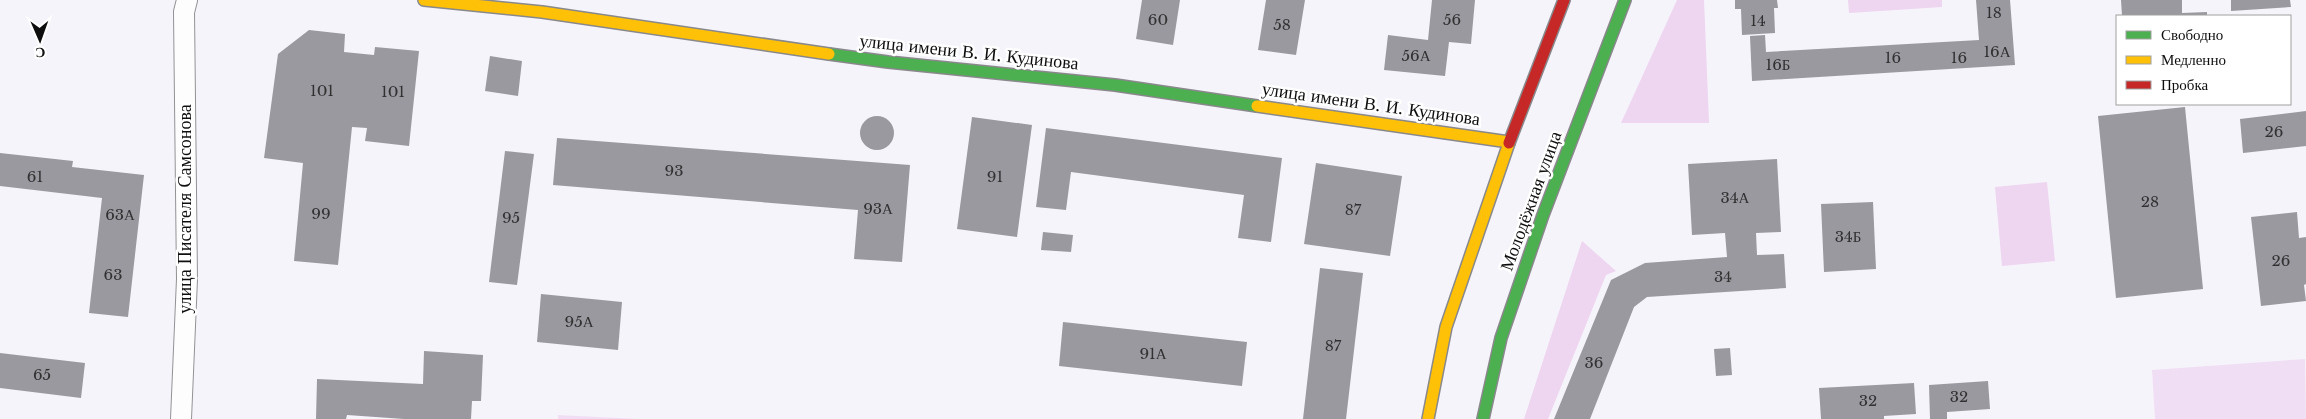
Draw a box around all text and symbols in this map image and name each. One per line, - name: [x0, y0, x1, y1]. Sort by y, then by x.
- house number: 18: [1986, 3, 2002, 22]
- house number: 60: [1148, 10, 1168, 29]
- house number: 56: [1443, 10, 1461, 29]
- house number: 14: [1750, 11, 1766, 30]
- north arrow: [15, 15, 65, 65]
- house number: 58: [1273, 15, 1291, 34]
- legend: [2116, 15, 2291, 105]
- text: Свободно: [2161, 25, 2223, 44]
- street label: улица имени В. И. Кудинова: [858, 30, 1080, 74]
- house number: 16А: [1983, 42, 2011, 61]
- text: С: [35, 44, 46, 62]
- house number: 56А: [1402, 46, 1431, 65]
- house number: 16: [1885, 48, 1901, 67]
- house number: 16: [1951, 48, 1967, 67]
- text: Медленно: [2161, 50, 2226, 69]
- house number: 16Б: [1766, 55, 1790, 74]
- text: Пробка: [2161, 75, 2209, 94]
- street label: улица имени В. И. Кудинова: [1260, 78, 1482, 130]
- house number: 101: [310, 81, 334, 100]
- house number: 101: [381, 82, 405, 101]
- street label: улица Писателя Самсонова: [174, 104, 196, 314]
- house number: 26: [2265, 122, 2283, 141]
- street label: Молодёжная улица: [1496, 128, 1566, 274]
- house number: 93: [665, 161, 683, 180]
- house number: 61: [27, 167, 43, 186]
- house number: 91: [987, 167, 1003, 186]
- house number: 34А: [1721, 188, 1750, 207]
- house number: 28: [2141, 192, 2159, 211]
- house number: 93А: [863, 199, 893, 218]
- house number: 87: [1345, 200, 1362, 219]
- house number: 99: [311, 204, 331, 223]
- house number: 63А: [105, 205, 135, 224]
- house number: 95: [502, 208, 520, 227]
- house number: 34Б: [1835, 227, 1861, 246]
- house number: 26: [2272, 251, 2290, 270]
- house number: 63: [104, 265, 122, 284]
- house number: 34: [1714, 267, 1732, 286]
- house number: 95А: [565, 312, 594, 331]
- house number: 87: [1325, 336, 1342, 355]
- house number: 91А: [1139, 344, 1167, 363]
- house number: 36: [1585, 353, 1603, 372]
- house number: 65: [33, 365, 51, 384]
- house number: 32: [1950, 387, 1968, 406]
- house number: 32: [1859, 391, 1877, 410]

